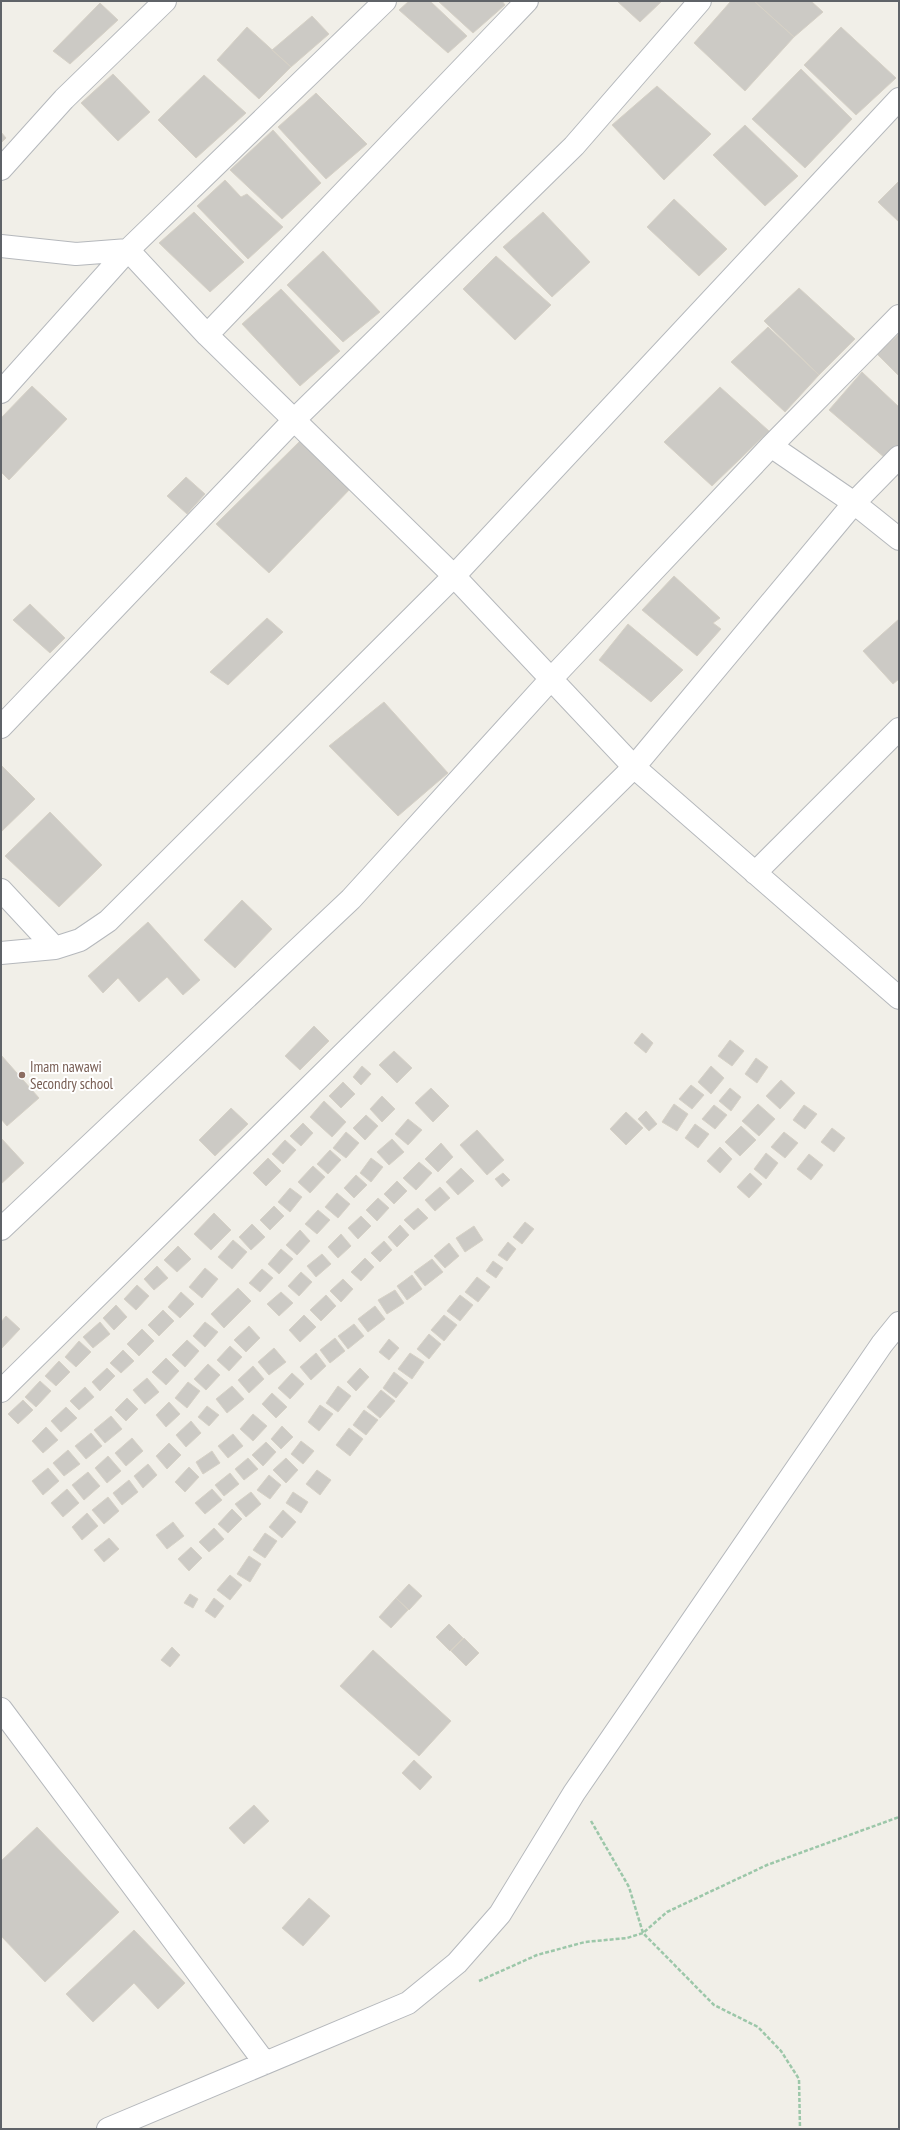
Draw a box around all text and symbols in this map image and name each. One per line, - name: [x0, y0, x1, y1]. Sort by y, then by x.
- place label: Imam nawawi Secondry school: [30, 1057, 114, 1093]
- marker: Imam nawawi Secondry school: [17, 1070, 27, 1080]

